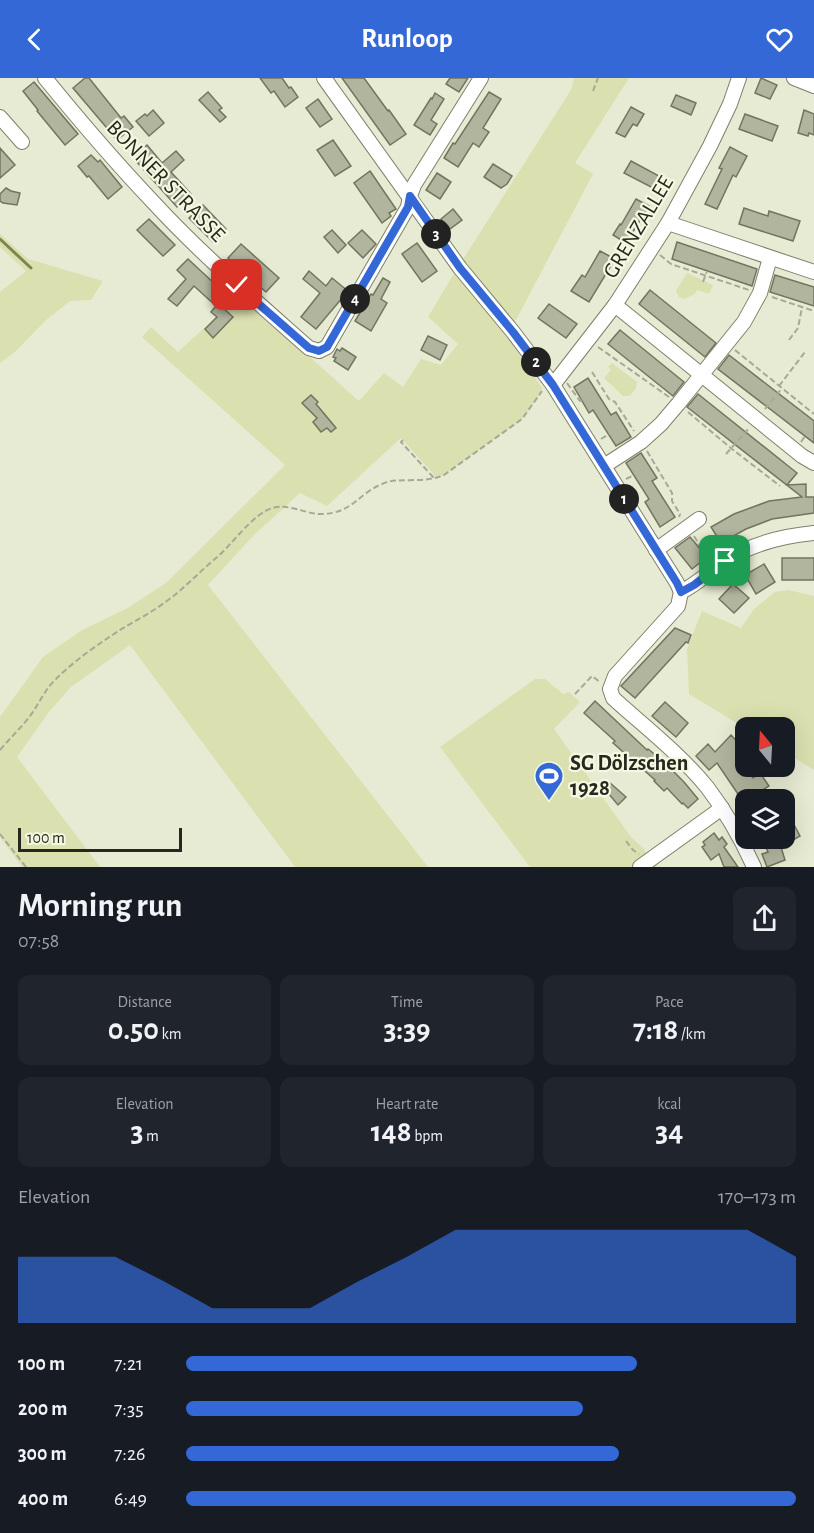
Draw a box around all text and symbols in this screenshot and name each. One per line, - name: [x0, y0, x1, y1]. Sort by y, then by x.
- icon: back: [18, 23, 51, 56]
- icon: heart: [763, 23, 796, 56]
- text: Runloop: [361, 25, 453, 52]
- street label: BONNER STRASSE: [103, 116, 230, 246]
- street label: GRENZALLEE: [599, 172, 677, 282]
- pin: 3: [421, 219, 451, 249]
- text: 3: [433, 226, 439, 242]
- pin: [211, 259, 262, 310]
- icon: check: [220, 268, 253, 301]
- pin: 4: [340, 284, 370, 314]
- text: 4: [351, 291, 359, 307]
- pin: 2: [521, 347, 551, 377]
- text: 2: [532, 354, 540, 370]
- pin: 1: [609, 484, 639, 514]
- text: 1: [621, 491, 627, 507]
- pin: [699, 535, 750, 586]
- icon: arrive: [708, 544, 741, 577]
- north arrow: [735, 717, 795, 777]
- map controls: [735, 717, 795, 849]
- place label: SG Dölzschen 1928: [570, 752, 688, 799]
- sports icon: SG Dölzschen 1928: [533, 760, 565, 802]
- button: layers: [735, 789, 795, 849]
- scale bar: [18, 825, 182, 852]
- text: 100 m: [27, 830, 65, 846]
- button: share: [733, 887, 796, 950]
- text: Morning run: [18, 890, 182, 923]
- text: 07:58: [18, 931, 59, 951]
- text: Distance: [118, 994, 172, 1010]
- text: Time: [391, 994, 423, 1010]
- text: Pace: [655, 994, 684, 1010]
- text: 0.50: [108, 1015, 159, 1045]
- text: 3:39: [383, 1015, 431, 1045]
- text: 7:18: [633, 1015, 678, 1045]
- text: km: [159, 1026, 182, 1042]
- text: /km: [678, 1026, 706, 1042]
- text: Elevation: [116, 1096, 174, 1112]
- text: Heart rate: [376, 1096, 438, 1112]
- text: kcal: [657, 1096, 682, 1112]
- text: 3: [130, 1117, 143, 1147]
- text: 148: [371, 1117, 412, 1147]
- text: 34: [655, 1117, 683, 1147]
- text: m: [143, 1128, 159, 1144]
- text: bpm: [412, 1128, 443, 1144]
- text: Elevation: [18, 1187, 90, 1207]
- text: 170–173 m: [718, 1187, 796, 1207]
- text: 100 m: [18, 1354, 65, 1374]
- text: 7:21: [114, 1354, 143, 1374]
- text: 200 m: [18, 1399, 67, 1419]
- text: 7:35: [114, 1399, 144, 1419]
- text: 300 m: [18, 1444, 67, 1464]
- text: 7:26: [114, 1444, 145, 1464]
- text: 400 m: [18, 1489, 68, 1509]
- text: 6:49: [114, 1489, 147, 1509]

